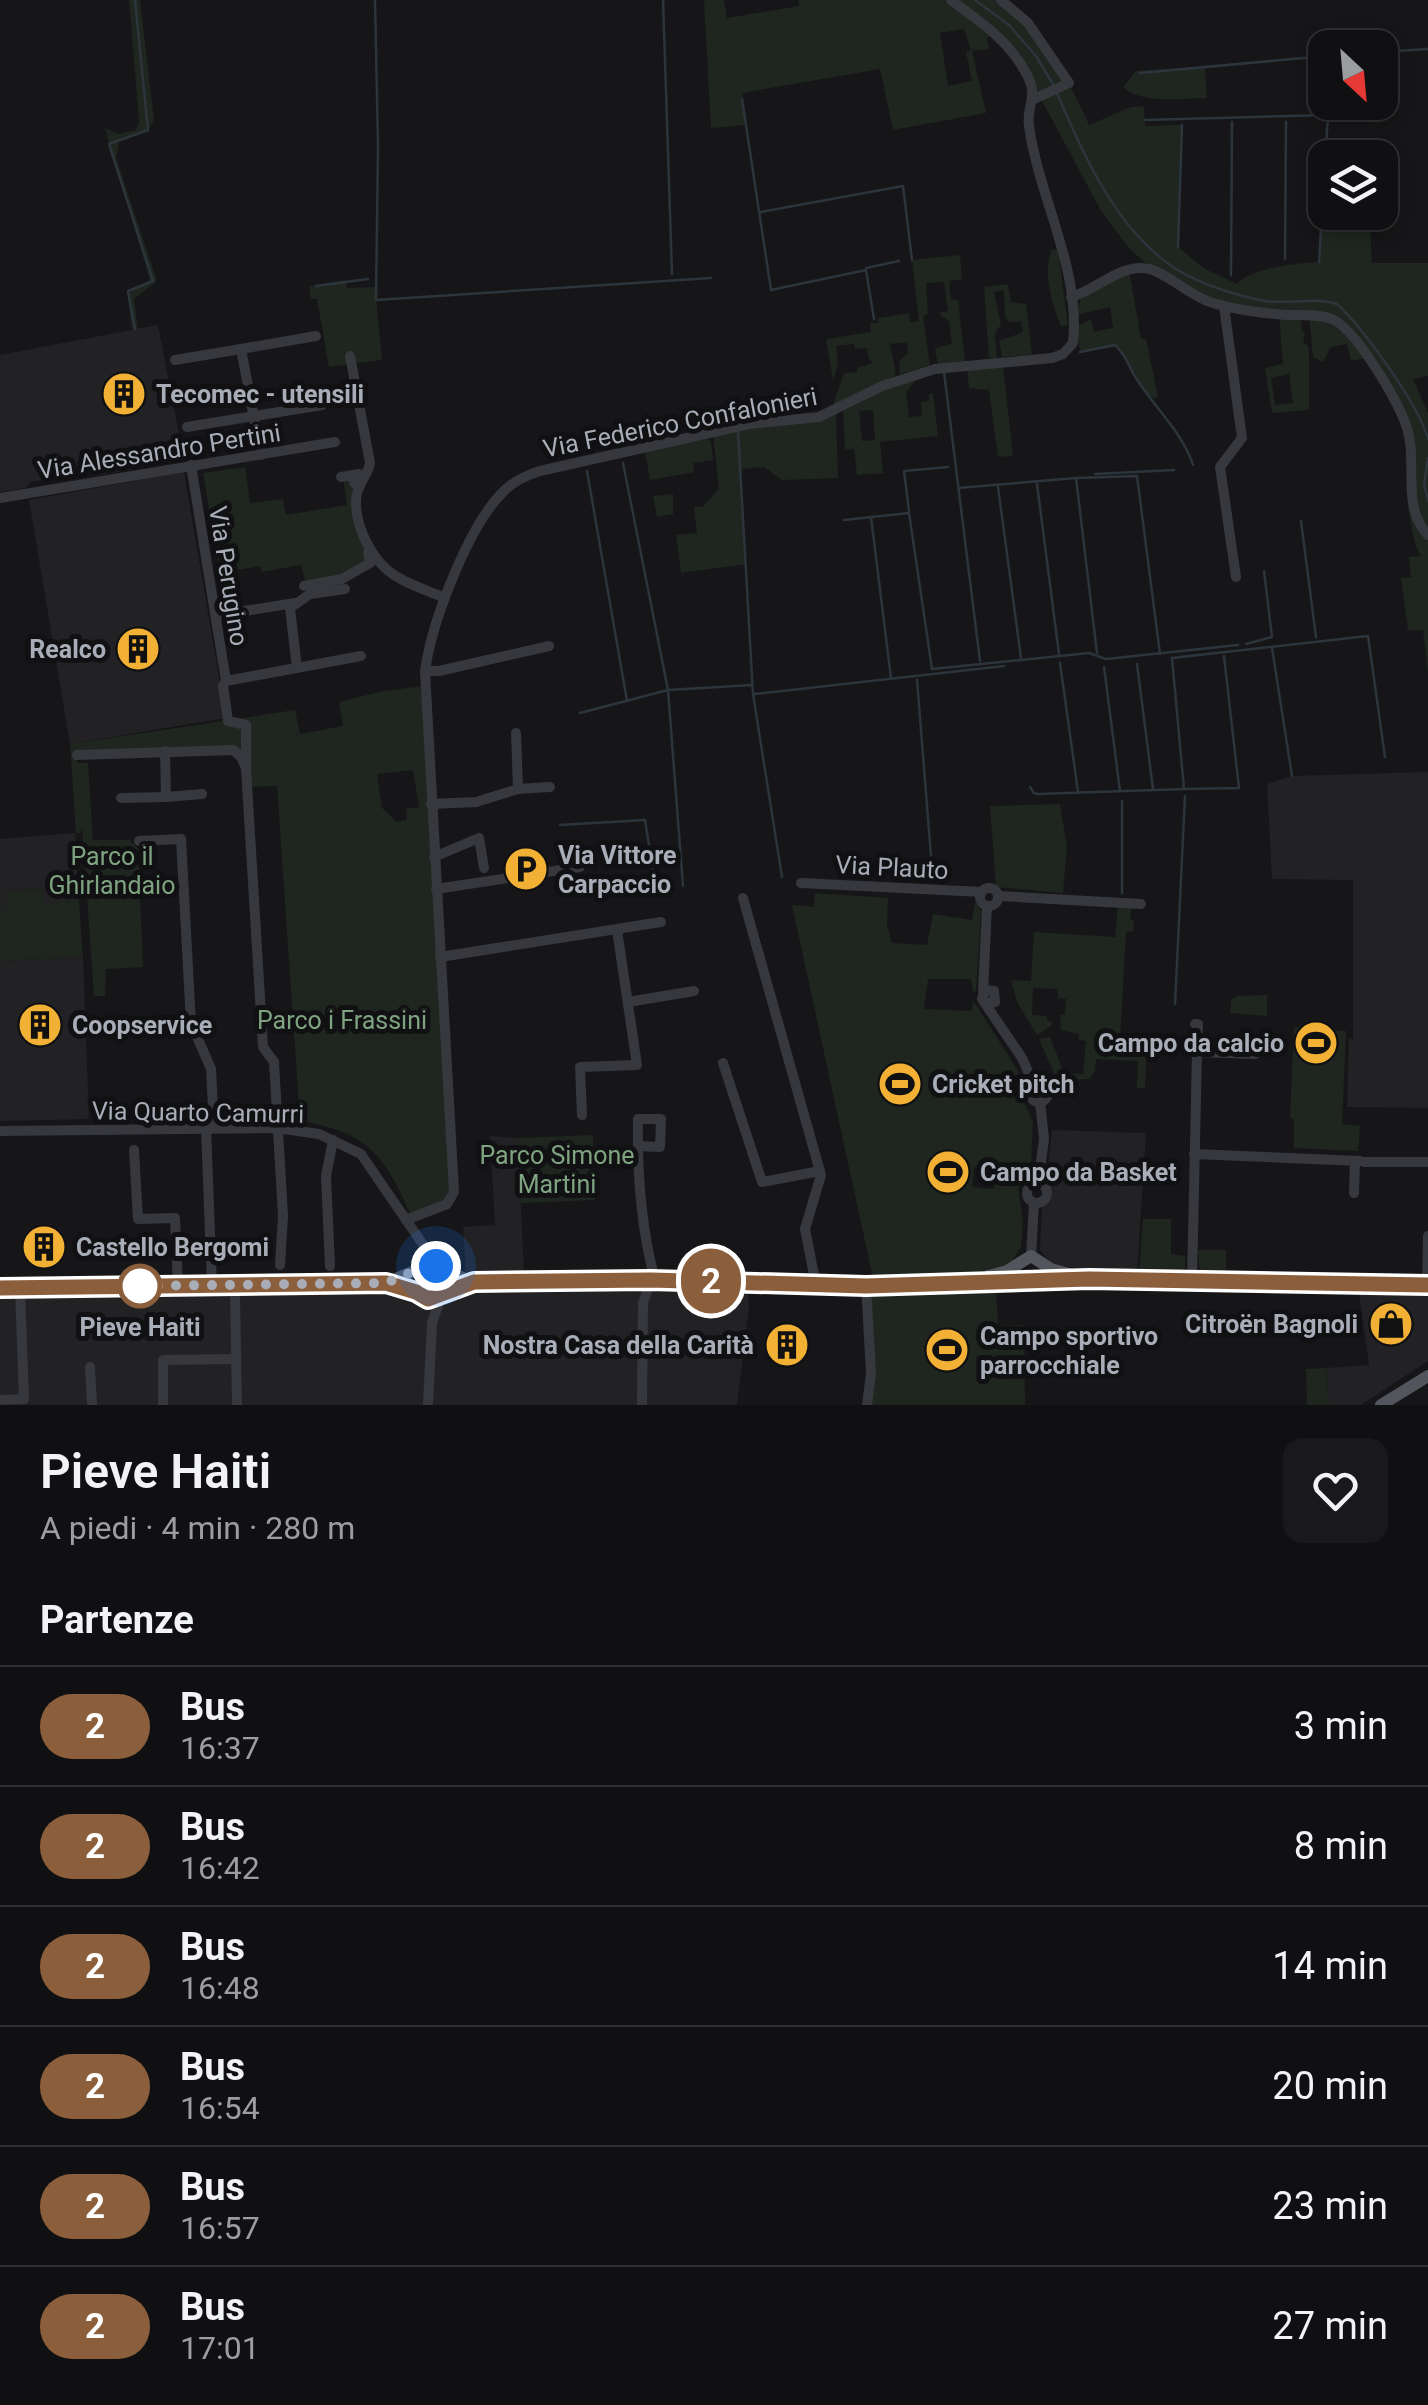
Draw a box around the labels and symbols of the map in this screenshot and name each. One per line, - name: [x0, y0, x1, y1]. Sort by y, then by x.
- north arrow: [1308, 30, 1398, 120]
- building icon: Tecomec - utensili: [101, 371, 147, 417]
- place label: Tecomec - utensili: [156, 380, 364, 409]
- street label: Via Federico Confalonieri: [541, 382, 820, 463]
- street label: Via Alessandro Pertini: [36, 418, 283, 485]
- street label: Via Perugino: [203, 504, 254, 648]
- building icon: Realco: [115, 626, 161, 672]
- place label: Realco: [29, 635, 106, 664]
- place label: Via Vittore Carpaccio: [558, 841, 677, 899]
- park label: Parco il Ghirlandaio: [49, 842, 175, 900]
- parking icon: Via Vittore Carpaccio: [503, 846, 549, 892]
- street label: Via Plauto: [835, 850, 949, 885]
- building icon: Coopservice: [17, 1002, 63, 1048]
- park label: Parco i Frassini: [257, 1006, 427, 1035]
- place label: Coopservice: [72, 1011, 212, 1040]
- sports icon: Campo da calcio: [1293, 1020, 1339, 1066]
- place label: Campo da calcio: [1098, 1029, 1284, 1058]
- sports icon: Cricket pitch: [877, 1061, 923, 1107]
- place label: Cricket pitch: [932, 1070, 1075, 1099]
- street label: Via Quarto Camurri: [92, 1096, 304, 1129]
- park label: Parco Simone Martini: [479, 1141, 635, 1199]
- sports icon: Campo da Basket: [925, 1149, 971, 1195]
- place label: Campo da Basket: [980, 1158, 1177, 1187]
- building icon: Castello Bergomi: [21, 1224, 67, 1270]
- place label: Castello Bergomi: [76, 1233, 269, 1262]
- your location: [411, 1241, 461, 1291]
- line badge: 2: [678, 1248, 744, 1314]
- marker: Pieve Haiti: [119, 1265, 161, 1307]
- shop icon: Citroën Bagnoli: [1368, 1301, 1414, 1347]
- place label: Citroën Bagnoli: [1185, 1310, 1358, 1339]
- place label: Pieve Haiti: [79, 1313, 201, 1342]
- building icon: Nostra Casa della Carità: [764, 1322, 810, 1368]
- place label: Campo sportivo parrocchiale: [980, 1322, 1158, 1380]
- sports icon: Campo sportivo parrocchiale: [924, 1327, 970, 1373]
- place label: Nostra Casa della Carità: [483, 1331, 754, 1360]

